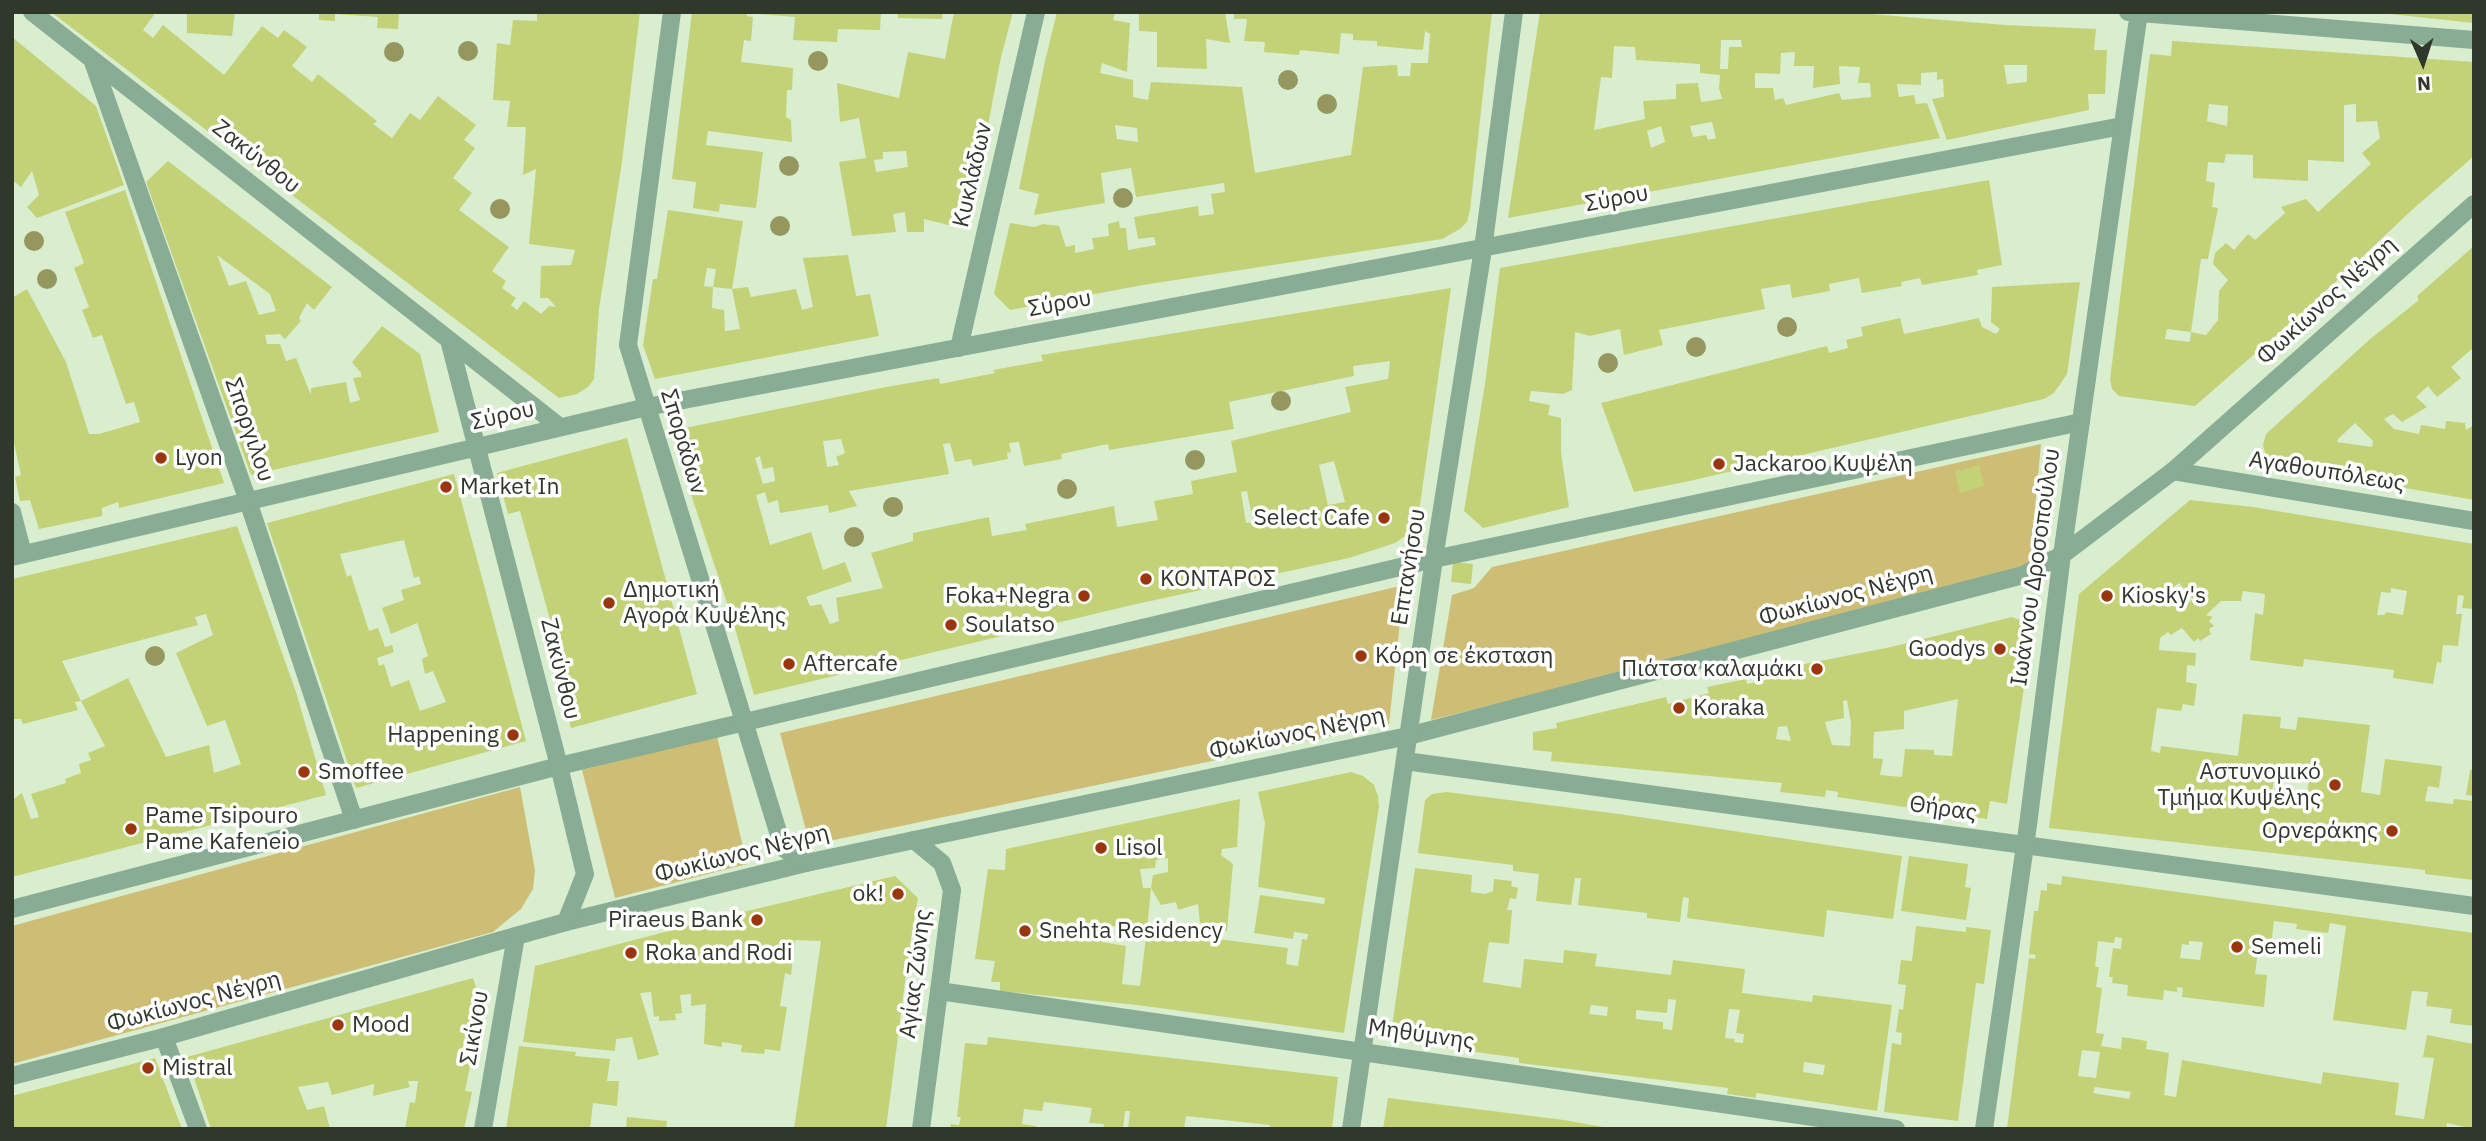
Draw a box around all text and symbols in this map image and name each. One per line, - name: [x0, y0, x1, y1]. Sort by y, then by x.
- north arrow: [2388, 28, 2458, 98]
- text: N: [2417, 72, 2432, 96]
- street label: Ζακύνθου: [207, 114, 305, 200]
- street label: Κυκλάδων: [948, 120, 998, 230]
- street label: Σύρου: [1583, 179, 1651, 219]
- street label: Φωκίωνος Νέγρη: [2251, 231, 2403, 371]
- street label: Σύρου: [1026, 284, 1094, 324]
- street label: Σποργιλου: [218, 374, 280, 486]
- street label: Σποράδων: [654, 386, 712, 498]
- street label: Σύρου: [469, 395, 537, 437]
- place label: Lyon: [175, 444, 223, 472]
- street label: Ιωάννου Δροσοπούλου: [2006, 446, 2066, 688]
- street label: Αγαθουπόλεως: [2247, 446, 2407, 498]
- marker: Lyon: [153, 450, 169, 466]
- place label: Jackaroo Κυψέλη: [1733, 450, 1913, 478]
- marker: Jackaroo Κυψέλη: [1711, 456, 1727, 472]
- place label: Market In: [460, 473, 560, 501]
- marker: Market In: [438, 479, 454, 495]
- place label: Select Cafe: [1254, 504, 1370, 532]
- street label: Επτανήσου: [1386, 507, 1432, 627]
- marker: Select Cafe: [1376, 510, 1392, 526]
- street label: Φωκίωνος Νέγρη: [1756, 560, 1936, 632]
- place label: ΚΟΝΤΑΡΟΣ: [1160, 565, 1276, 593]
- marker: ΚΟΝΤΑΡΟΣ: [1138, 571, 1154, 587]
- place label: Δημοτική Αγορά Κυψέλης: [623, 576, 786, 630]
- place label: Foka+Negra: [945, 582, 1070, 610]
- place label: Kiosky's: [2121, 582, 2206, 610]
- marker: Foka+Negra: [1076, 588, 1092, 604]
- marker: Kiosky's: [2099, 588, 2115, 604]
- marker: Δημοτική Αγορά Κυψέλης: [601, 595, 617, 611]
- place label: Soulatso: [965, 611, 1055, 639]
- street label: Ζακύνθου: [534, 615, 586, 723]
- marker: Soulatso: [943, 617, 959, 633]
- place label: Goodys: [1908, 635, 1986, 663]
- marker: Goodys: [1992, 641, 2008, 657]
- place label: Κόρη σε έκσταση: [1375, 642, 1553, 670]
- marker: Κόρη σε έκσταση: [1353, 648, 1369, 664]
- place label: Aftercafe: [803, 650, 898, 678]
- place label: Πιάτσα καλαμάκι: [1621, 655, 1803, 683]
- marker: Aftercafe: [781, 656, 797, 672]
- marker: Πιάτσα καλαμάκι: [1809, 661, 1825, 677]
- place label: Koraka: [1693, 694, 1765, 722]
- marker: Koraka: [1671, 700, 1687, 716]
- street label: Φωκίωνος Νέγρη: [1207, 702, 1387, 766]
- place label: Happening: [387, 721, 499, 749]
- marker: Happening: [505, 727, 521, 743]
- place label: Smoffee: [318, 758, 404, 786]
- place label: Αστυνομικό Τμήμα Κυψέλης: [2157, 758, 2321, 812]
- marker: Smoffee: [296, 764, 312, 780]
- marker: Αστυνομικό Τμήμα Κυψέλης: [2327, 777, 2343, 793]
- street label: Θήρας: [1908, 791, 1978, 827]
- place label: Pame Tsipouro Pame Kafeneio: [145, 802, 300, 856]
- place label: Ορνεράκης: [2262, 817, 2378, 845]
- street label: Φωκίωνος Νέγρη: [652, 819, 832, 889]
- marker: Pame Tsipouro Pame Kafeneio: [123, 821, 139, 837]
- marker: Ορνεράκης: [2384, 823, 2400, 839]
- place label: Lisol: [1115, 834, 1163, 862]
- marker: Lisol: [1093, 840, 1109, 856]
- place label: ok!: [852, 880, 884, 908]
- marker: ok!: [890, 886, 906, 902]
- place label: Piraeus Bank: [608, 906, 743, 934]
- street label: Αγίας Ζώνης: [894, 908, 938, 1040]
- marker: Piraeus Bank: [749, 912, 765, 928]
- place label: Snehta Residency: [1039, 917, 1223, 945]
- marker: Snehta Residency: [1017, 923, 1033, 939]
- place label: Semeli: [2251, 933, 2322, 961]
- place label: Roka and Rodi: [645, 939, 792, 967]
- marker: Semeli: [2229, 939, 2245, 955]
- marker: Roka and Rodi: [623, 945, 639, 961]
- street label: Φωκίωνος Νέγρη: [104, 966, 284, 1038]
- street label: Σικίνου: [455, 988, 495, 1068]
- place label: Mood: [352, 1011, 410, 1039]
- street label: Μηθύμνης: [1366, 1014, 1476, 1056]
- marker: Mood: [330, 1017, 346, 1033]
- place label: Mistral: [162, 1054, 232, 1082]
- marker: Mistral: [140, 1060, 156, 1076]

